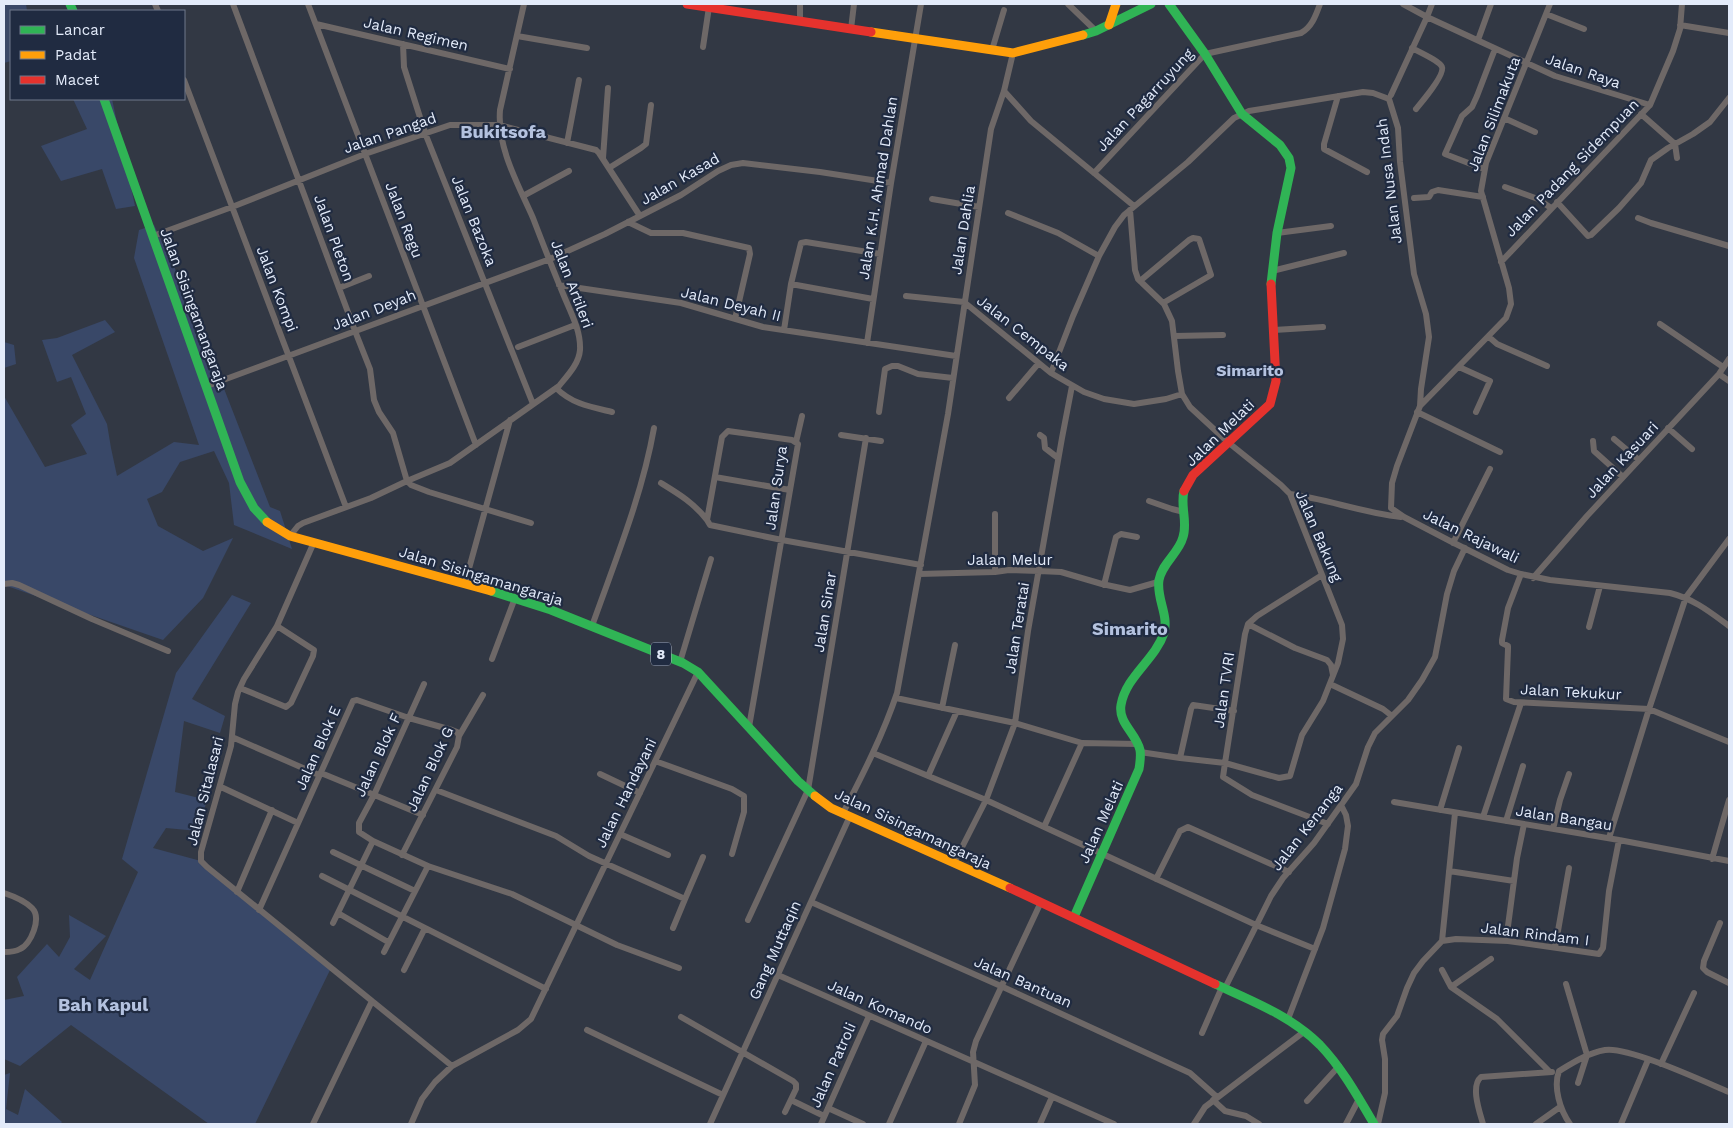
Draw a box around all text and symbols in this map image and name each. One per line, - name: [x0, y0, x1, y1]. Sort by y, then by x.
- legend: [10, 10, 185, 100]
- street label: Jalan Regimen: [362, 13, 470, 55]
- text: Lancar: [55, 21, 105, 39]
- street label: Jalan Pagarruyung: [1093, 45, 1197, 155]
- text: Padat: [55, 46, 97, 64]
- street label: Jalan Raya: [1543, 50, 1623, 92]
- street label: Jalan Silimakuta: [1464, 54, 1524, 174]
- text: Macet: [55, 71, 100, 89]
- street label: Jalan K.H. Ahmad Dahlan: [855, 95, 901, 281]
- street label: Jalan Padang Sidempuan: [1501, 95, 1643, 241]
- street label: Jalan Pangad: [341, 109, 439, 157]
- street label: Jalan Nusa Indah: [1372, 117, 1406, 245]
- district label: Bukitsofa: [460, 121, 546, 142]
- street label: Jalan Kasad: [637, 149, 723, 209]
- street label: Jalan Bazoka: [448, 173, 501, 269]
- street label: Jalan Regu: [381, 180, 427, 260]
- street label: Jalan Dahlia: [947, 184, 979, 276]
- street label: Jalan Pleton: [310, 192, 358, 284]
- street label: Jalan Sisingamangaraja: [156, 226, 232, 393]
- street label: Jalan Artileri: [547, 237, 597, 331]
- street label: Jalan Kompi: [252, 244, 302, 334]
- street label: Jalan Deyah II: [679, 283, 783, 325]
- street label: Jalan Deyah: [329, 286, 419, 334]
- street label: Jalan Cempaka: [973, 291, 1073, 375]
- district label: Simarito: [1216, 361, 1284, 380]
- street label: Jalan Melati: [1182, 396, 1258, 470]
- street label: Jalan Kasuari: [1582, 418, 1662, 502]
- street label: Jalan Surya: [761, 444, 791, 531]
- street label: Jalan Bakung: [1292, 488, 1346, 584]
- street label: Jalan Rajawali: [1420, 505, 1522, 567]
- street label: Jalan Sisingamangaraja: [397, 542, 566, 610]
- street label: Jalan Melur: [967, 551, 1053, 569]
- street label: Jalan Sinar: [810, 570, 840, 654]
- street label: Jalan Teratai: [1001, 581, 1033, 675]
- district label: Simarito: [1092, 618, 1168, 639]
- road number: 8: [651, 642, 671, 666]
- street label: Jalan TVRI: [1210, 651, 1238, 729]
- street label: Jalan Tekukur: [1520, 680, 1622, 704]
- street label: Jalan Blok E: [291, 703, 345, 793]
- street label: Jalan Blok F: [351, 710, 405, 800]
- street label: Jalan Blok G: [402, 724, 458, 814]
- street label: Jalan Sitalasari: [183, 734, 227, 848]
- street label: Jalan Handayani: [592, 735, 660, 851]
- street label: Jalan Melati: [1075, 778, 1127, 866]
- street label: Jalan Kenanga: [1267, 779, 1347, 874]
- street label: Jalan Sisingamangaraja: [832, 785, 995, 873]
- street label: Jalan Bangau: [1514, 801, 1614, 835]
- street label: Gang Muttaqin: [745, 898, 805, 1002]
- street label: Jalan Rindam I: [1480, 918, 1590, 950]
- street label: Jalan Bantuan: [971, 952, 1075, 1012]
- street label: Jalan Komando: [825, 976, 935, 1038]
- district label: Bah Kapul: [58, 994, 148, 1015]
- street label: Jalan Patroli: [806, 1020, 860, 1110]

